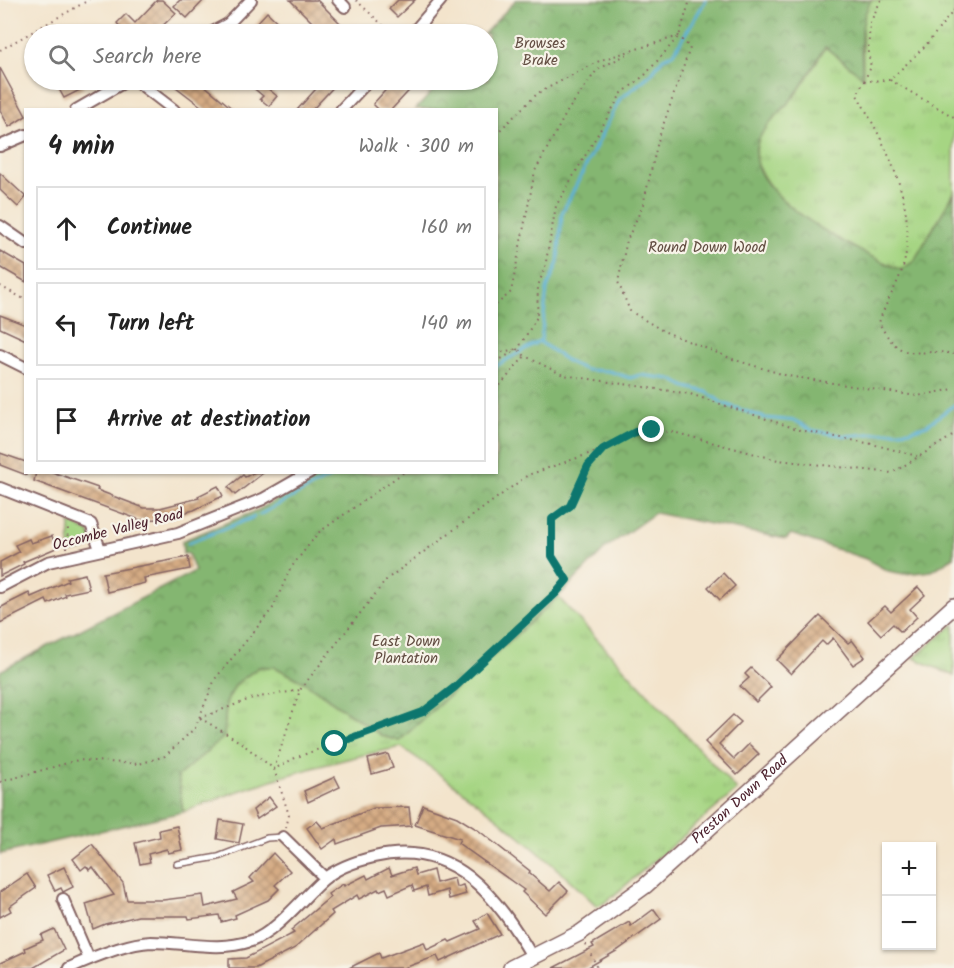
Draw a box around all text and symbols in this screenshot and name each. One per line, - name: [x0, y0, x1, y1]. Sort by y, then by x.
- search box: [24, 24, 498, 90]
- park label: Browses Brake: [515, 32, 566, 73]
- text: Search here: [93, 40, 201, 75]
- icon: search: [45, 41, 78, 74]
- text: 4 min: [48, 126, 115, 168]
- text: Walk · 300 m: [359, 131, 474, 163]
- text: Continue: [107, 211, 192, 246]
- icon: ahead: [50, 212, 83, 245]
- text: 160 m: [421, 212, 472, 244]
- park label: Round Down Wood: [648, 236, 766, 260]
- text: Turn left: [107, 307, 194, 342]
- icon: left: [50, 308, 83, 341]
- text: 140 m: [421, 308, 472, 340]
- text: Arrive at destination: [107, 403, 310, 438]
- icon: arrive: [50, 404, 83, 437]
- route end: [638, 416, 664, 442]
- street label: Occombe Valley Road: [50, 502, 186, 558]
- park label: East Down Plantation: [372, 630, 440, 671]
- route start: [321, 730, 347, 756]
- street label: Preston Down Road: [686, 749, 794, 850]
- map controls: [882, 842, 936, 950]
- button: +: [882, 842, 936, 896]
- button: −: [882, 896, 936, 950]

